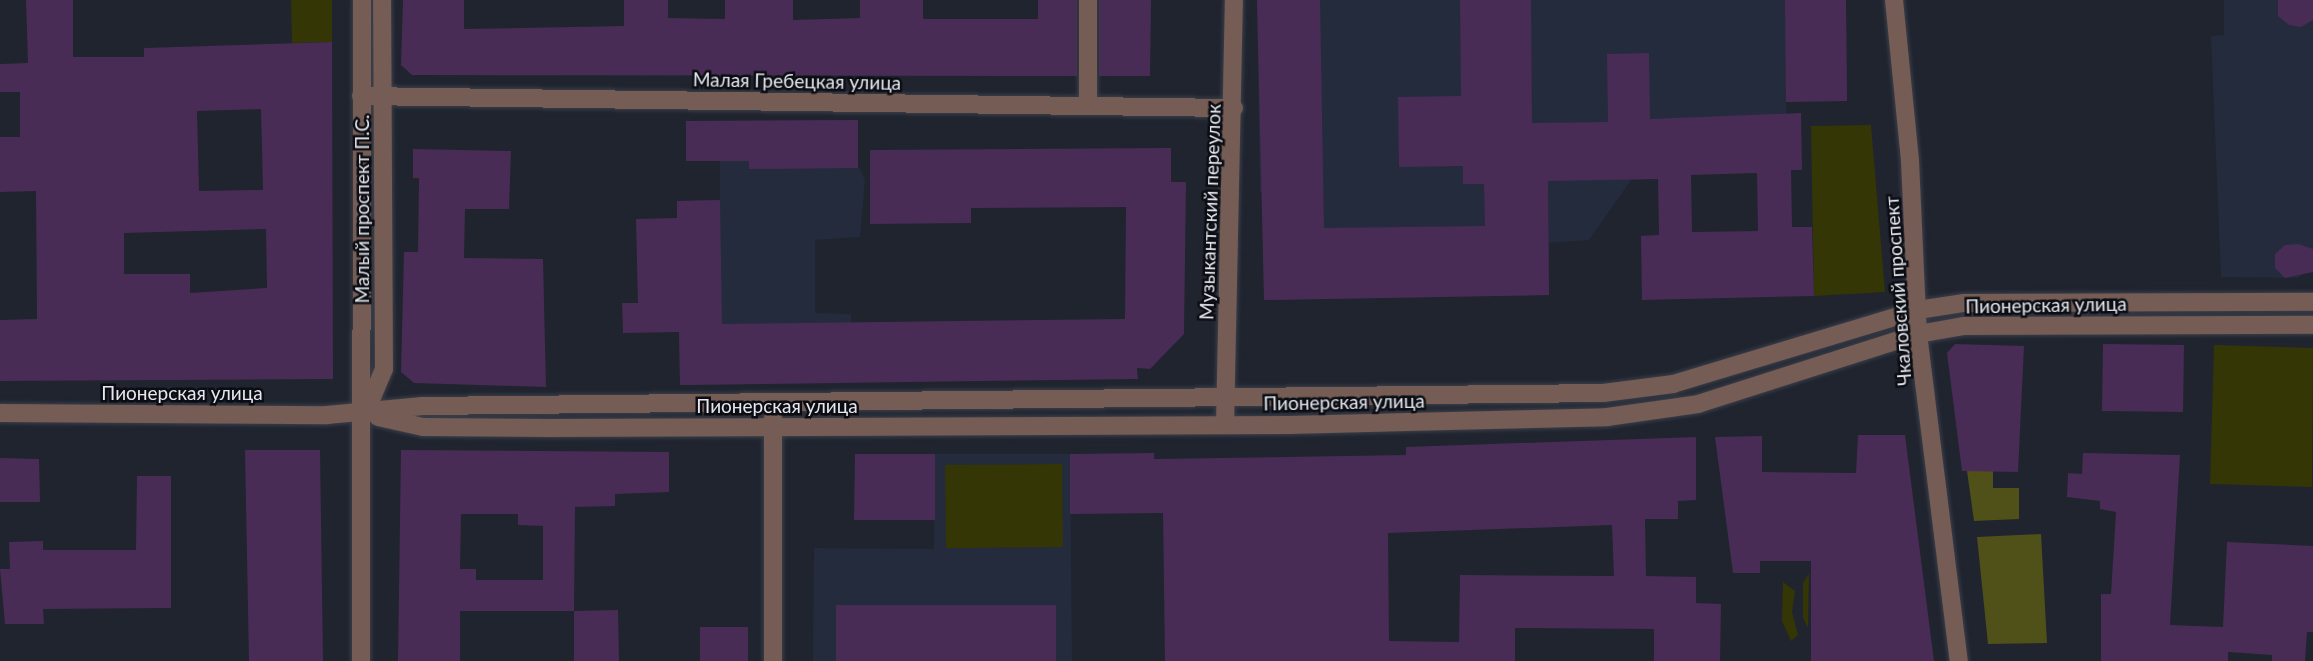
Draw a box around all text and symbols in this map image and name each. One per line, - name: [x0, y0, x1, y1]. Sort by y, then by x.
- street label: Малая Гребецкая улица: [693, 68, 901, 94]
- street label: Музыкантский переулок: [1195, 104, 1225, 320]
- street label: Малый проспект П.С.: [351, 115, 373, 303]
- street label: Чкаловский проспект: [1880, 195, 1916, 387]
- street label: Пионерская улица: [1965, 292, 2127, 318]
- street label: Пионерская улица: [101, 382, 263, 404]
- street label: Пионерская улица: [1263, 389, 1425, 415]
- street label: Пионерская улица: [696, 395, 858, 417]

